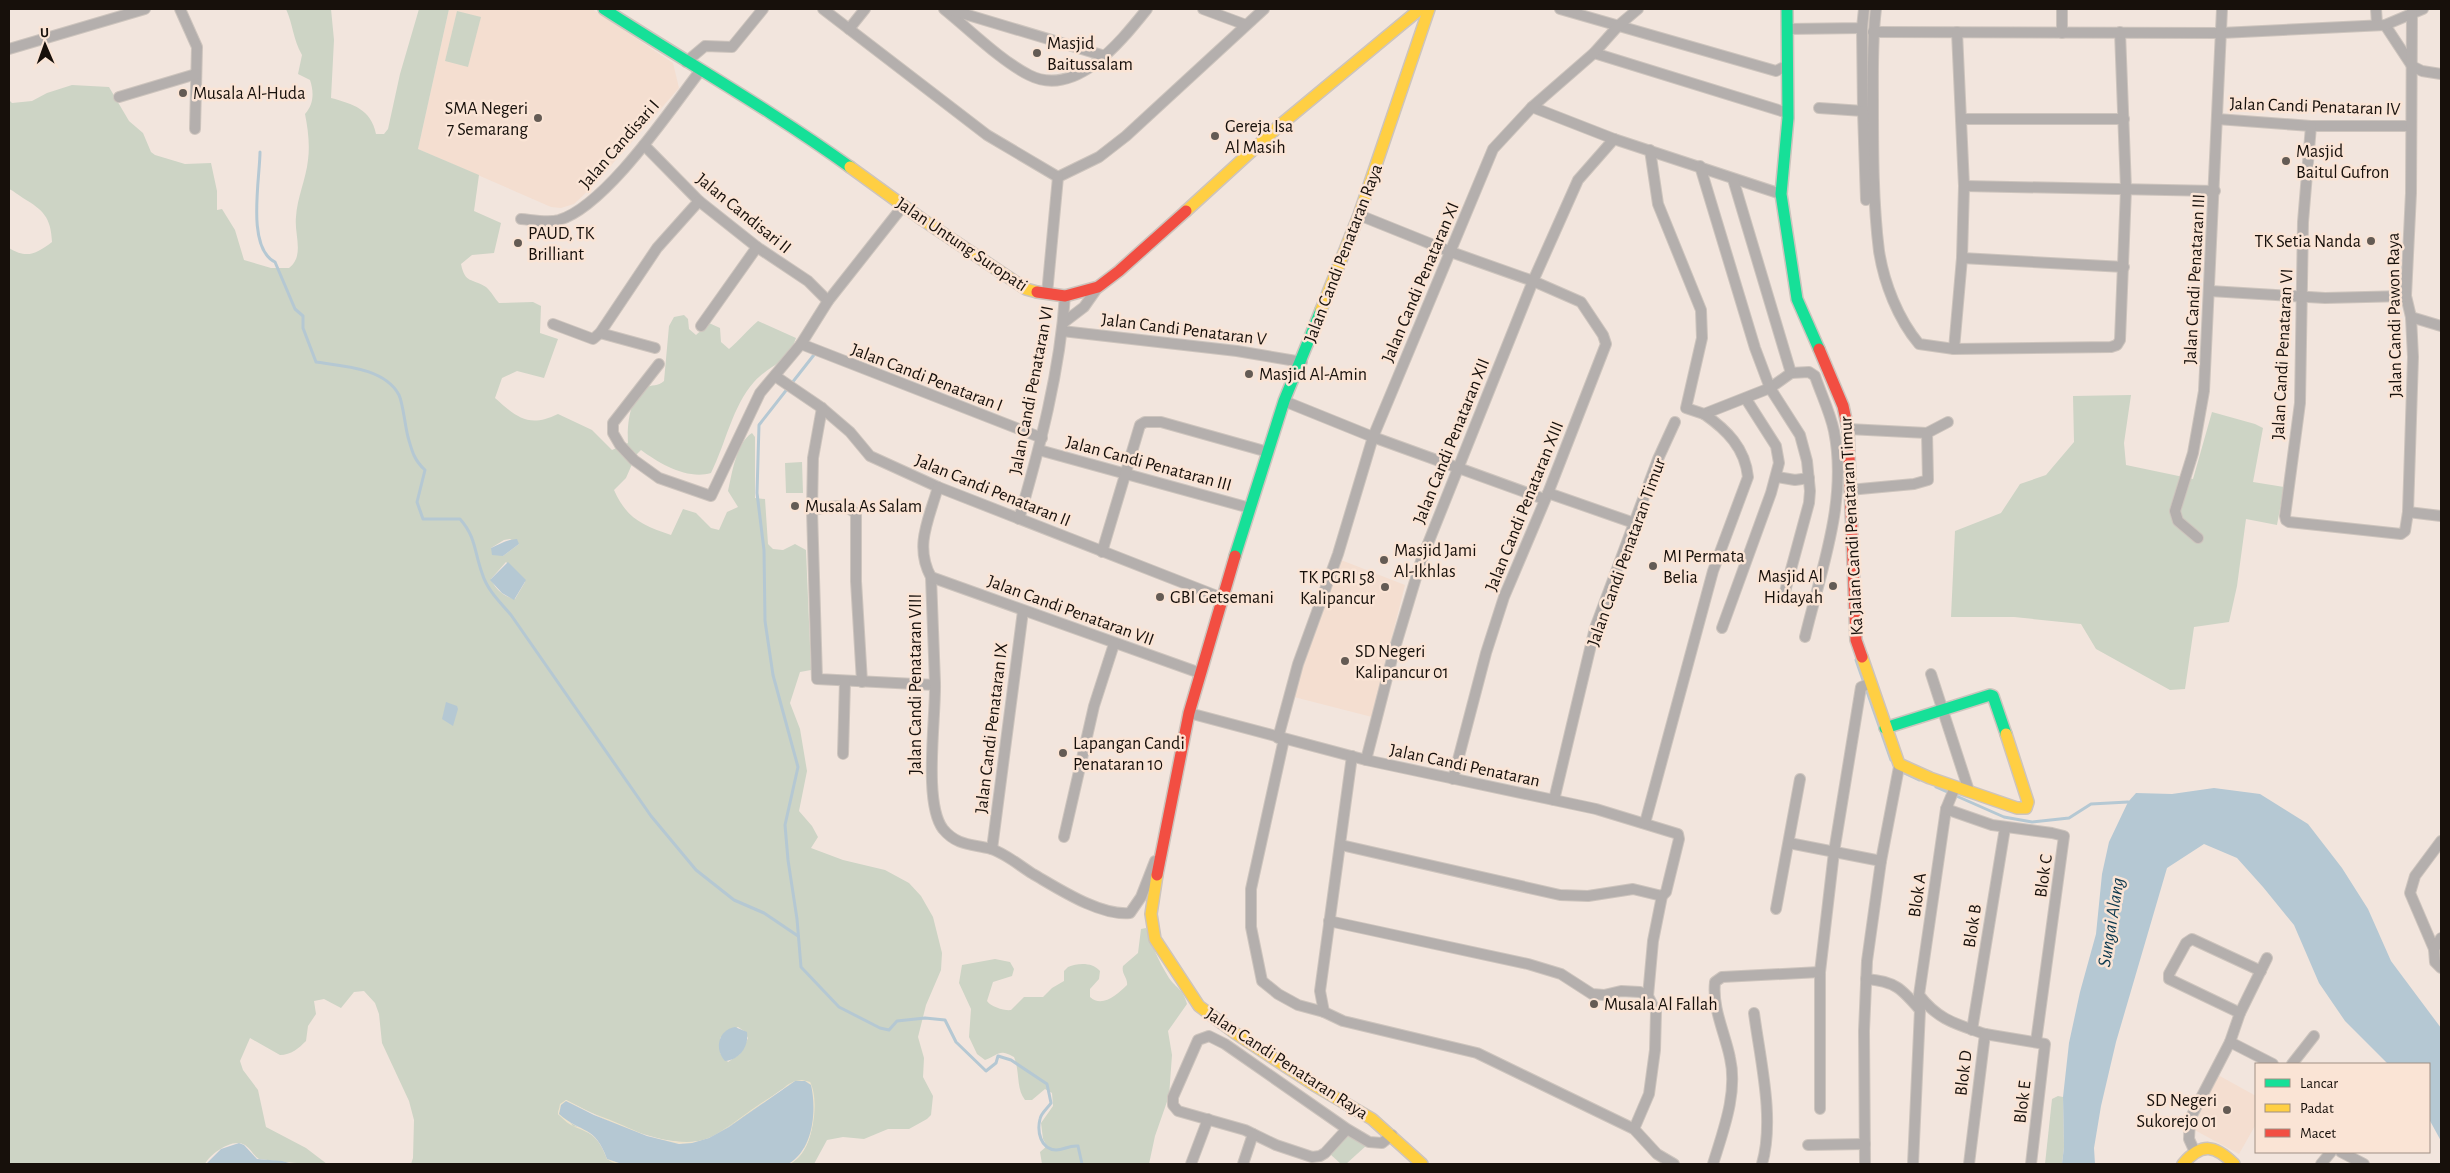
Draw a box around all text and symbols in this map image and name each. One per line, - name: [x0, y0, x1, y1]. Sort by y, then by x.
- north arrow: [20, 20, 70, 70]
- text: U: [40, 26, 49, 40]
- place label: Masjid Baitussalam: [1047, 35, 1133, 74]
- marker: Masjid Baitussalam: [1031, 47, 1043, 59]
- place label: Musala Al-Huda: [193, 85, 306, 103]
- marker: Musala Al-Huda: [177, 87, 189, 99]
- street label: Jalan Candi Penataran IV: [2229, 95, 2402, 119]
- street label: Jalan Candisari I: [576, 97, 663, 193]
- place label: SMA Negeri 7 Semarang: [445, 100, 528, 139]
- marker: SMA Negeri 7 Semarang: [532, 112, 544, 124]
- place label: Gereja Isa Al Masih: [1225, 118, 1293, 157]
- marker: Gereja Isa Al Masih: [1209, 130, 1221, 142]
- place label: Masjid Baitul Gufron: [2296, 143, 2389, 182]
- marker: Masjid Baitul Gufron: [2280, 155, 2292, 167]
- street label: Jalan Candi Penataran Raya: [1302, 162, 1386, 345]
- street label: Jalan Candisari II: [692, 170, 794, 257]
- street label: Jalan Candi Penataran III: [2182, 193, 2208, 365]
- street label: Jalan Untung Suropati: [893, 194, 1030, 295]
- street label: Jalan Candi Penataran XI: [1379, 200, 1463, 365]
- place label: PAUD, TK Brilliant: [528, 225, 595, 264]
- street label: Jalan Candi Pawon Raya: [2385, 232, 2405, 398]
- place label: TK Setia Nanda: [2255, 233, 2361, 251]
- marker: TK Setia Nanda: [2365, 235, 2377, 247]
- marker: PAUD, TK Brilliant: [512, 237, 524, 249]
- street label: Jalan Candi Penataran VI: [2270, 268, 2296, 440]
- street label: Jalan Candi Penataran VI: [1007, 304, 1057, 476]
- street label: Jalan Candi Penataran V: [1100, 311, 1268, 349]
- street label: Jalan Candi Penataran I: [848, 341, 1005, 415]
- street label: Jalan Candi Penataran XII: [1411, 356, 1493, 527]
- place label: Masjid Al-Amin: [1259, 366, 1367, 384]
- marker: Masjid Al-Amin: [1243, 368, 1255, 380]
- street label: Ka Jalan Candi Penataran Timur: [1837, 416, 1867, 636]
- street label: Jalan Candi Penataran XIII: [1483, 419, 1567, 594]
- street label: Jalan Candi Penataran III: [1064, 433, 1234, 495]
- street label: Jalan Candi Penataran II: [912, 452, 1073, 530]
- street label: Jalan Candi Penataran Timur: [1585, 456, 1669, 649]
- place label: Musala As Salam: [805, 498, 922, 516]
- marker: Musala As Salam: [789, 500, 801, 512]
- place label: Masjid Jami Al-Ikhlas: [1394, 542, 1477, 581]
- place label: MI Permata Belia: [1663, 548, 1745, 587]
- marker: Masjid Jami Al-Ikhlas: [1378, 554, 1390, 566]
- marker: MI Permata Belia: [1647, 560, 1659, 572]
- place label: Masjid Al Hidayah: [1758, 568, 1823, 607]
- place label: TK PGRI 58 Kalipancur: [1299, 569, 1375, 608]
- street label: Jalan Candi Penataran VII: [985, 572, 1156, 650]
- marker: Masjid Al Hidayah: [1827, 580, 1839, 592]
- marker: TK PGRI 58 Kalipancur: [1379, 581, 1391, 593]
- place label: GBI Getsemani: [1170, 589, 1274, 607]
- marker: GBI Getsemani: [1154, 591, 1166, 603]
- street label: Jalan Candi Penataran VIII: [907, 594, 925, 774]
- street label: Jalan Candi Penataran IX: [973, 641, 1011, 814]
- place label: SD Negeri Kalipancur 01: [1355, 643, 1449, 682]
- marker: SD Negeri Kalipancur 01: [1339, 655, 1351, 667]
- place label: Lapangan Candi Penataran 10: [1073, 735, 1185, 774]
- street label: Jalan Candi Penataran: [1388, 741, 1542, 791]
- marker: Lapangan Candi Penataran 10: [1057, 747, 1069, 759]
- street label: Blok C: [2032, 853, 2056, 899]
- street label: Blok A: [1906, 871, 1930, 918]
- water label: Sungai Alang: [2095, 876, 2128, 968]
- street label: Blok B: [1961, 903, 1985, 949]
- place label: Musala Al Fallah: [1604, 996, 1718, 1014]
- marker: Musala Al Fallah: [1588, 998, 1600, 1010]
- street label: Jalan Candi Penataran Raya: [1202, 1005, 1371, 1123]
- street label: Blok D: [1952, 1049, 1976, 1097]
- legend: [2255, 1063, 2430, 1153]
- text: Lancar: [2300, 1076, 2338, 1091]
- street label: Blok E: [2011, 1079, 2035, 1124]
- place label: SD Negeri Sukorejo 01: [2136, 1092, 2217, 1131]
- text: Padat: [2300, 1101, 2334, 1116]
- marker: SD Negeri Sukorejo 01: [2221, 1104, 2233, 1116]
- text: Macet: [2300, 1126, 2336, 1141]

